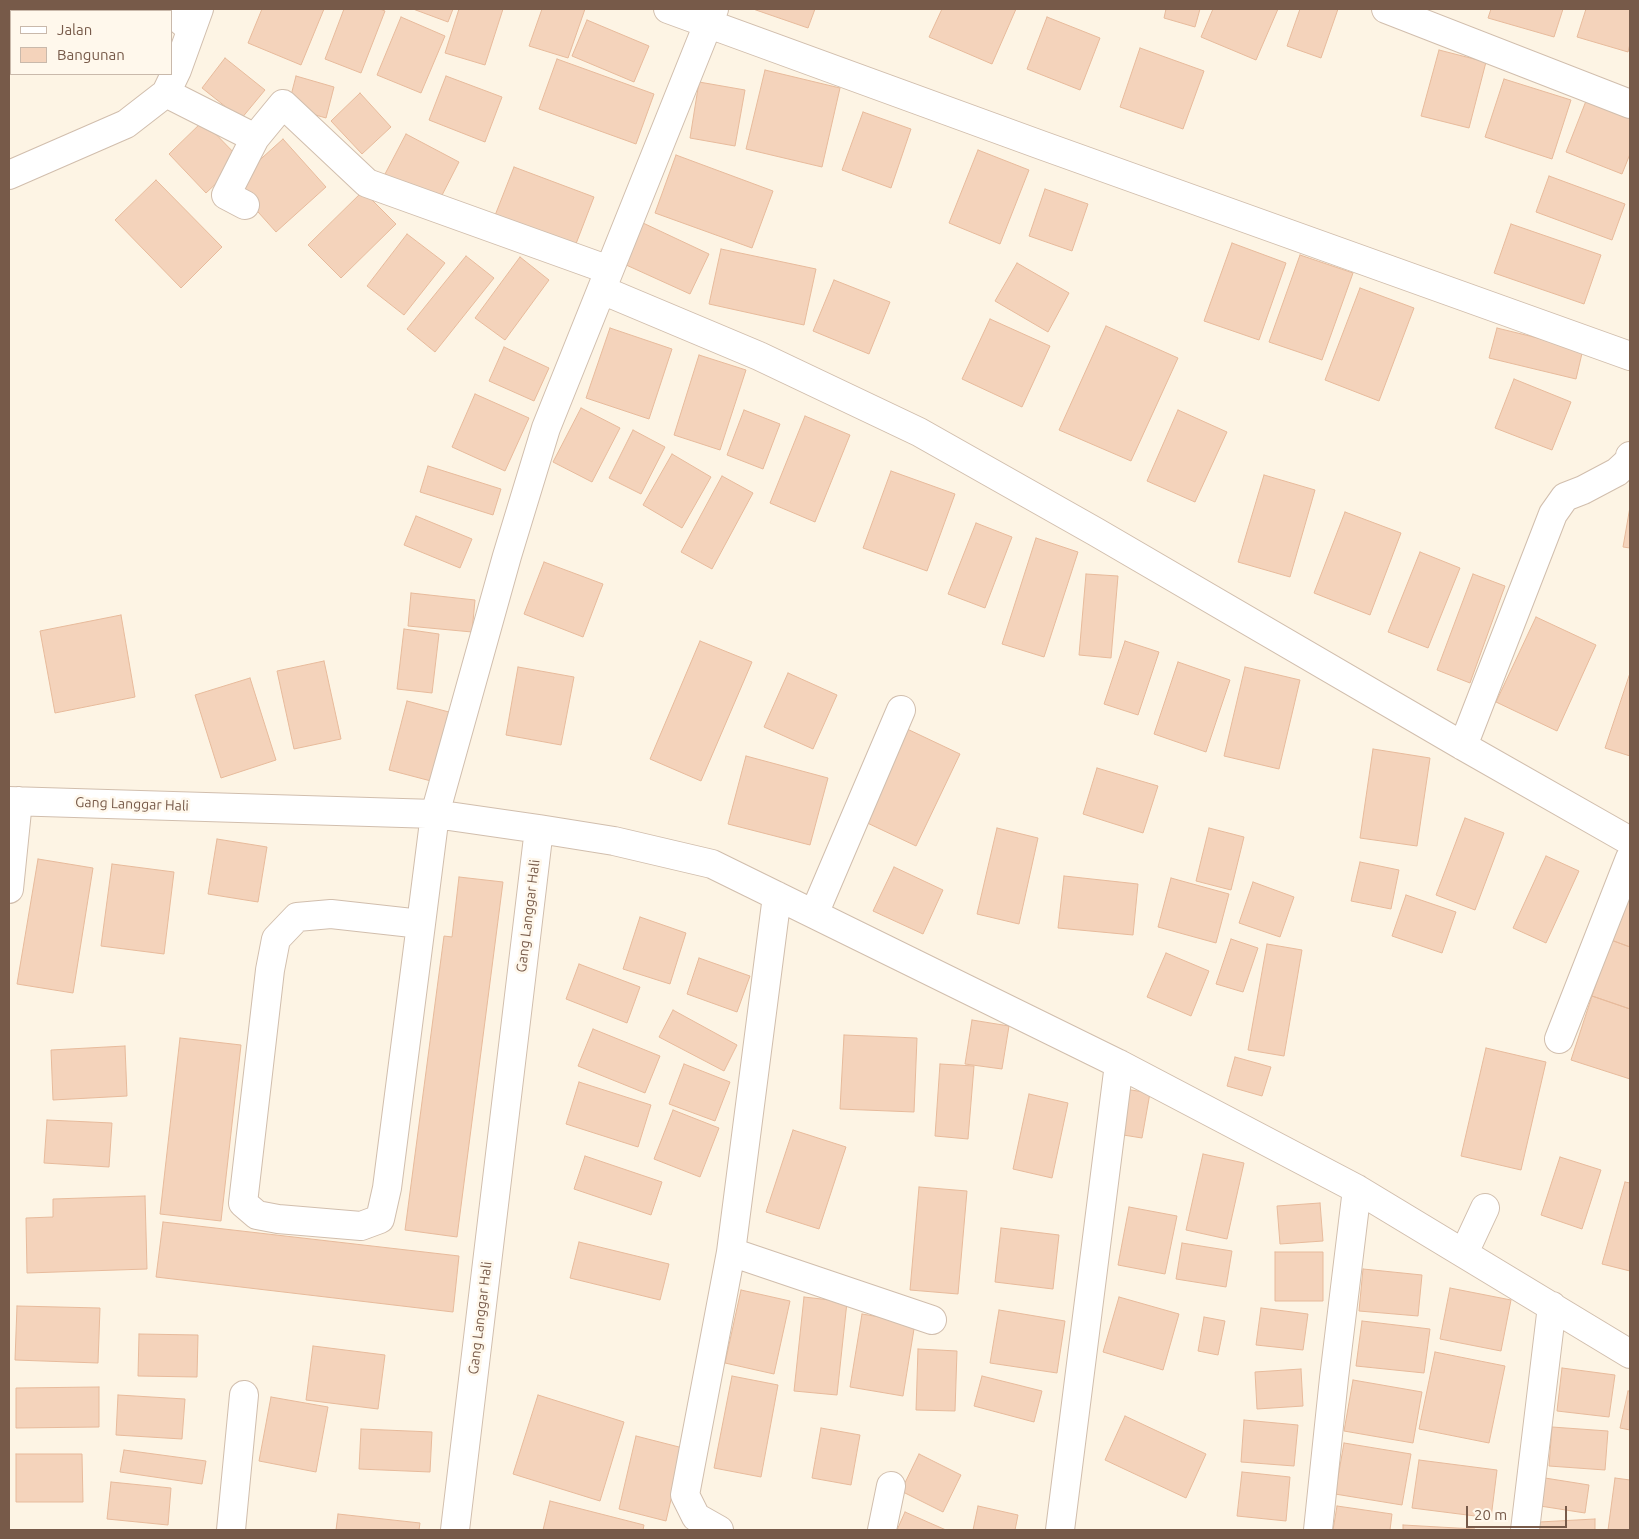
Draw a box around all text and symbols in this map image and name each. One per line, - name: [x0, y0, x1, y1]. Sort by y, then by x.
- legend: [10, 10, 172, 75]
- text: Jalan: [57, 21, 92, 38]
- text: Bangunan: [57, 46, 125, 63]
- street label: Gang Langgar Hali: [75, 794, 189, 814]
- street label: Gang Langgar Hali: [513, 858, 543, 974]
- street label: Gang Langgar Hali: [465, 1260, 495, 1376]
- scale bar: [1469, 1496, 1570, 1528]
- text: 20 m: [1474, 1506, 1507, 1523]

